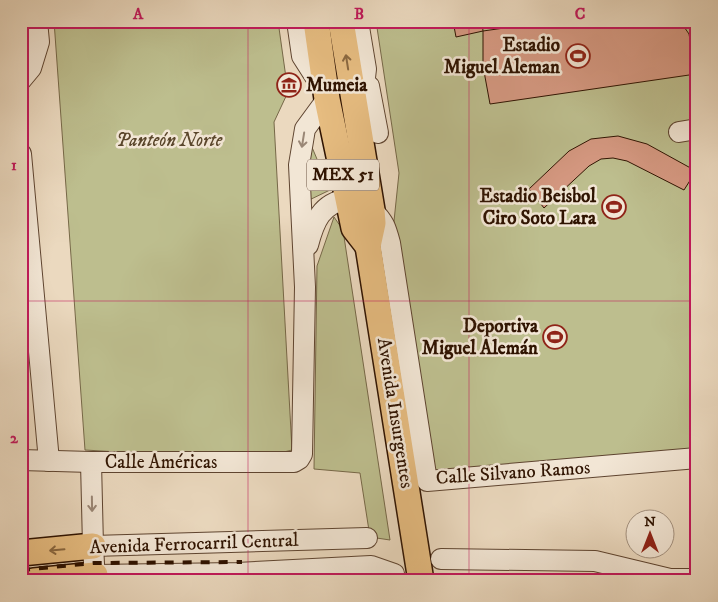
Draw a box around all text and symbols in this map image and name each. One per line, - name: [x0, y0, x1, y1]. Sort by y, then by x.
- text: A: [132, 4, 144, 24]
- text: B: [354, 4, 364, 24]
- text: C: [575, 4, 585, 24]
- place label: Estadio Miguel Aleman: [444, 34, 561, 79]
- sports icon: Estadio Miguel Aleman: [565, 43, 591, 69]
- one-way arrow: [342, 55, 352, 71]
- museum icon: Mumeia: [276, 72, 302, 98]
- place label: Mumeia: [306, 74, 368, 97]
- park label: Panteón Norte: [116, 129, 223, 152]
- one-way arrow: [298, 132, 308, 148]
- text: 1: [11, 155, 17, 175]
- road number: MEX 51: [307, 160, 379, 190]
- place label: Estadio Beisbol Ciro Soto Lara: [479, 185, 597, 230]
- sports icon: Estadio Beisbol Ciro Soto Lara: [601, 194, 627, 220]
- place label: Deportiva Miguel Alemán: [422, 315, 539, 360]
- sports icon: Deportiva Miguel Alemán: [542, 324, 568, 350]
- street label: Avenida Insurgentes: [372, 336, 418, 490]
- text: 2: [10, 428, 19, 448]
- street label: Calle Américas: [105, 451, 217, 474]
- street label: Calle Silvano Ramos: [435, 456, 591, 490]
- one-way arrow: [87, 496, 97, 512]
- north arrow: [626, 510, 676, 560]
- text: N: [644, 513, 656, 531]
- street label: Avenida Ferrocarril Central: [89, 529, 299, 559]
- one-way arrow: [49, 545, 65, 554]

